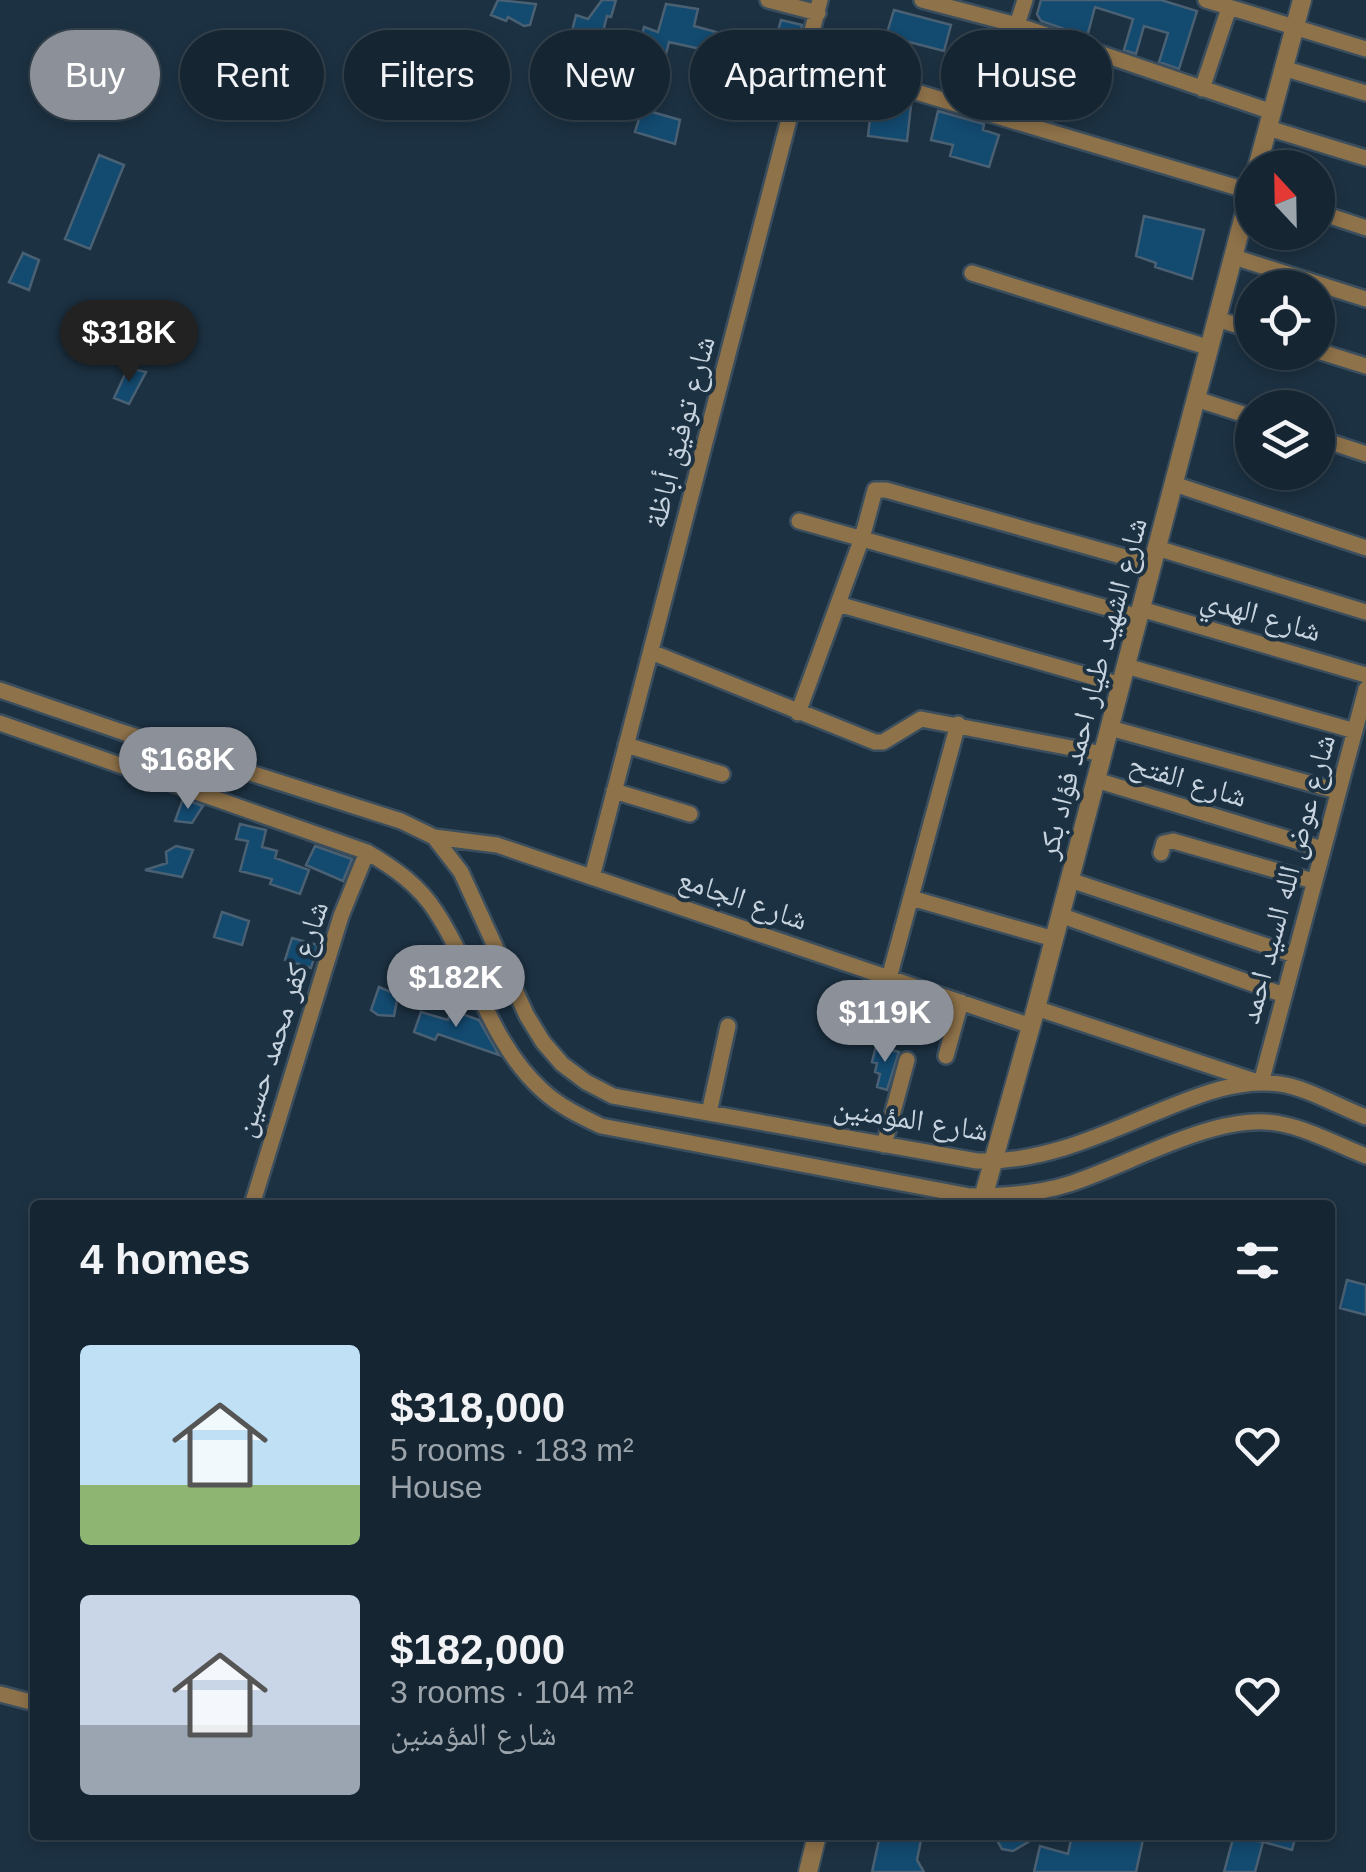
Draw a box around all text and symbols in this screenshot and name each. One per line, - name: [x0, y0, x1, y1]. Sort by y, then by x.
- chip: Buy: [30, 30, 160, 120]
- chip: Rent: [180, 30, 324, 120]
- chip: Filters: [344, 30, 510, 120]
- chip: New: [530, 30, 670, 120]
- chip: Apartment: [690, 30, 921, 120]
- chip: House: [941, 30, 1112, 120]
- north arrow: [1235, 150, 1335, 250]
- map controls: [1235, 150, 1335, 490]
- button: locate: [1235, 270, 1335, 370]
- pin: $318K: [59, 300, 199, 385]
- text: $318K: [82, 314, 176, 350]
- street label: شارع توفيق أباظة: [637, 332, 724, 532]
- button: layers: [1235, 390, 1335, 490]
- street label: شارع الشهيد طيار احمد فؤاد بكر: [1030, 514, 1156, 864]
- street label: شارع الهدي: [1195, 582, 1325, 655]
- pin: $168K: [118, 727, 258, 812]
- street label: شارع عوض الله السيد احمد: [1232, 731, 1344, 1028]
- text: $168K: [141, 741, 235, 777]
- street label: شارع الفتح: [1124, 746, 1251, 816]
- street label: شارع الجامع: [673, 861, 812, 939]
- street label: شارع كفر محمد حسين: [227, 897, 337, 1142]
- pin: $182K: [386, 945, 526, 1030]
- text: $182K: [409, 959, 503, 995]
- pin: $119K: [815, 980, 955, 1065]
- text: $119K: [839, 994, 931, 1030]
- street label: شارع المؤمنين: [831, 1090, 991, 1150]
- icon: filters: [1230, 1233, 1285, 1288]
- text: 4 homes: [80, 1236, 250, 1283]
- text: $318,000: [390, 1384, 565, 1431]
- icon: home: [160, 1385, 280, 1505]
- icon: heart: [1230, 1418, 1285, 1473]
- text: 5 rooms · 183 m²: [390, 1432, 634, 1468]
- text: House: [390, 1469, 483, 1505]
- text: $182,000: [390, 1626, 565, 1673]
- icon: home: [160, 1635, 280, 1755]
- icon: heart: [1230, 1668, 1285, 1723]
- text: 3 rooms · 104 m²: [390, 1674, 634, 1710]
- text: شارع المؤمنين: [390, 1716, 557, 1752]

